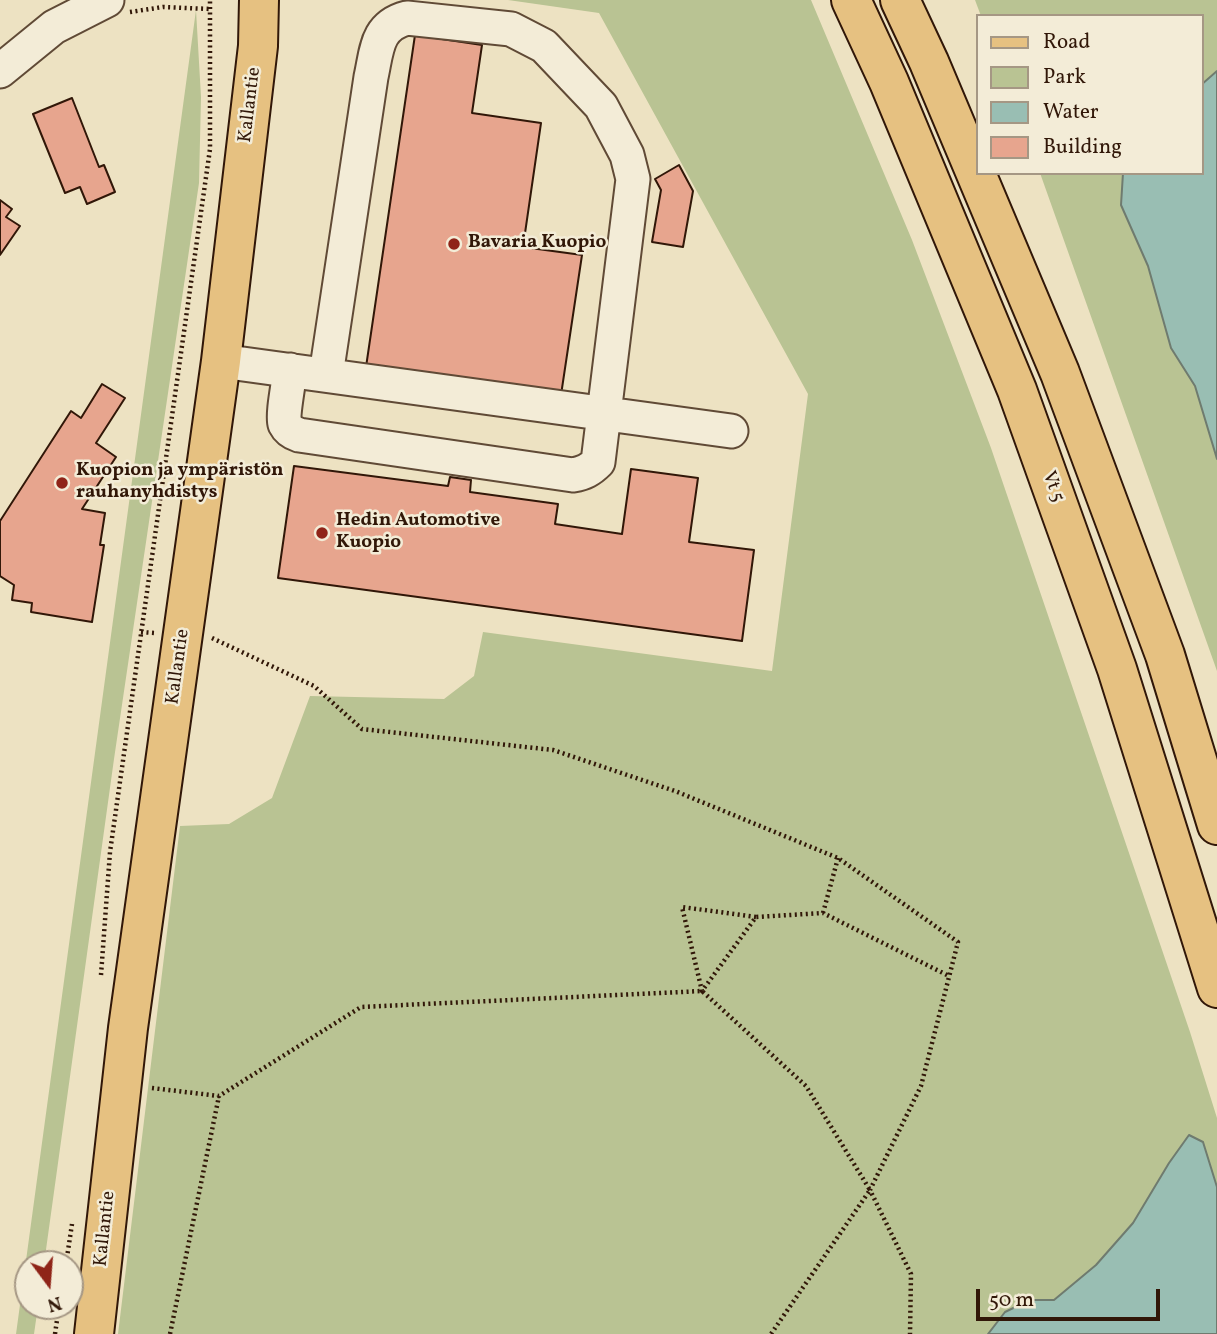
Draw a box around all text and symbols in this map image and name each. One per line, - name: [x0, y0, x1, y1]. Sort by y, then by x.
- legend: [976, 14, 1203, 175]
- text: Road: [1043, 28, 1090, 57]
- text: Park: [1043, 63, 1086, 92]
- street label: Kallantie: [235, 66, 267, 144]
- text: Water: [1043, 98, 1099, 127]
- text: Building: [1043, 133, 1122, 162]
- place label: Bavaria Kuopio: [468, 233, 606, 255]
- marker: Bavaria Kuopio: [446, 236, 462, 252]
- place label: Kuopion ja ympäristön rauhanyhdistys: [76, 461, 284, 505]
- street label: Vt 5: [1036, 468, 1068, 506]
- marker: Kuopion ja ympäristön rauhanyhdistys: [54, 475, 70, 491]
- place label: Hedin Automotive Kuopio: [336, 511, 500, 555]
- marker: Hedin Automotive Kuopio: [314, 525, 330, 541]
- street label: Kallantie: [162, 628, 196, 706]
- street label: Kallantie: [91, 1190, 121, 1268]
- north arrow: [14, 1250, 84, 1320]
- scale bar: [979, 1274, 1163, 1318]
- text: 50 m: [989, 1286, 1034, 1315]
- text: N: [44, 1289, 64, 1318]

